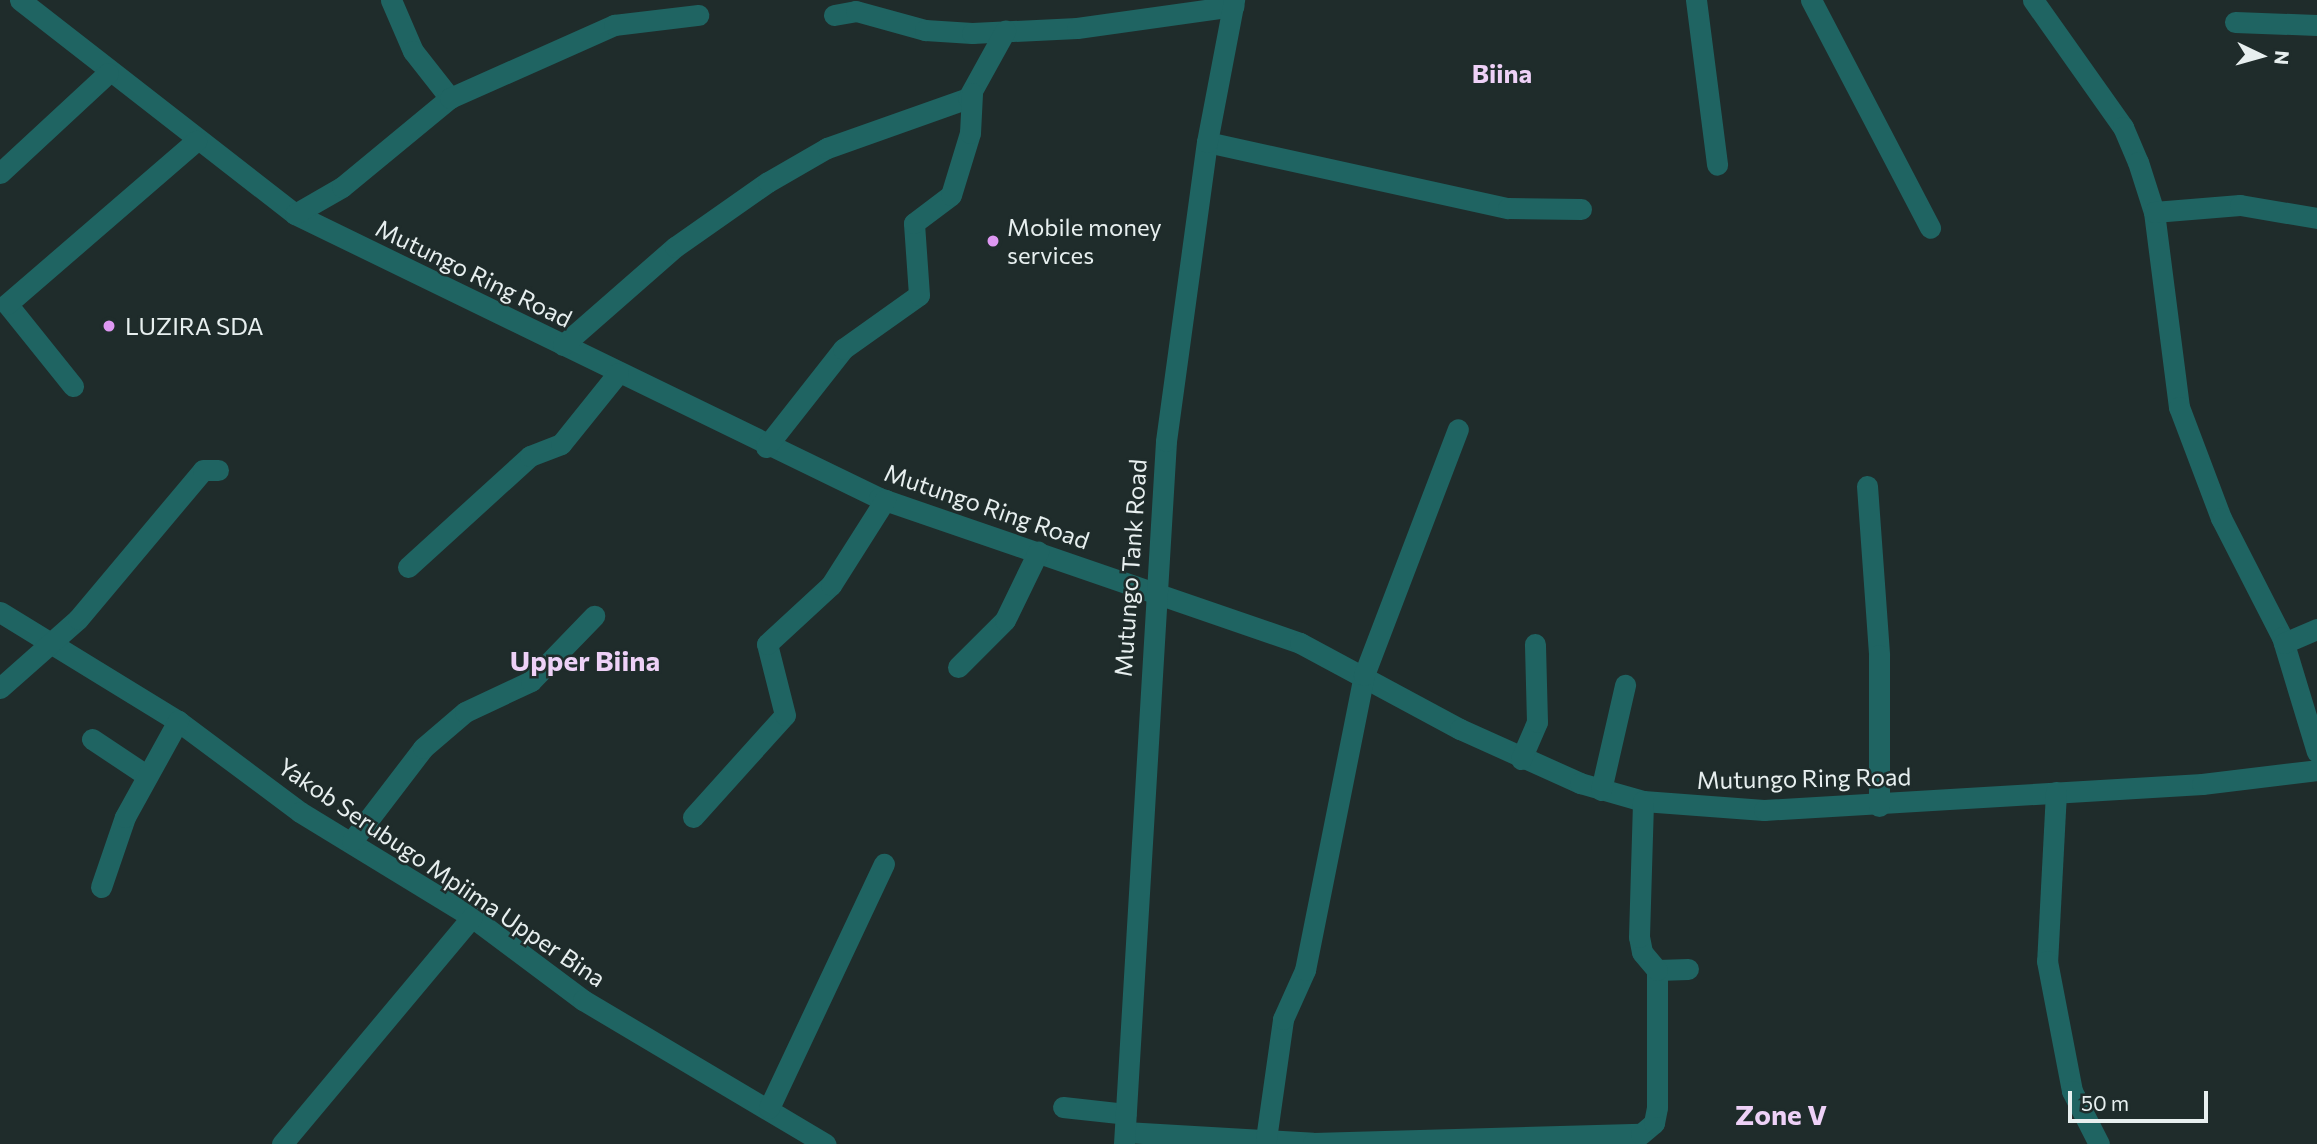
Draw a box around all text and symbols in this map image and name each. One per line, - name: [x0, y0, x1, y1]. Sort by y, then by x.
- north arrow: [2226, 21, 2296, 91]
- text: N: [2270, 50, 2294, 66]
- district label: Biina: [1472, 57, 1532, 89]
- street label: Mutungo Ring Road: [371, 213, 577, 333]
- place label: Mobile money services: [1007, 213, 1162, 269]
- marker: Mobile money services: [985, 233, 1001, 249]
- place label: LUZIRA SDA: [125, 312, 264, 340]
- marker: LUZIRA SDA: [99, 316, 119, 336]
- street label: Mutungo Ring Road: [881, 457, 1093, 555]
- street label: Mutungo Tank Road: [1108, 458, 1152, 678]
- district label: Upper Biina: [510, 643, 660, 677]
- street label: Yakob Serubugo Mpiima Upper Bina: [273, 751, 611, 993]
- street label: Mutungo Ring Road: [1696, 762, 1912, 794]
- scale bar: [2072, 1078, 2212, 1122]
- text: 50 m: [2081, 1090, 2129, 1115]
- district label: Zone V: [1735, 1097, 1827, 1131]

